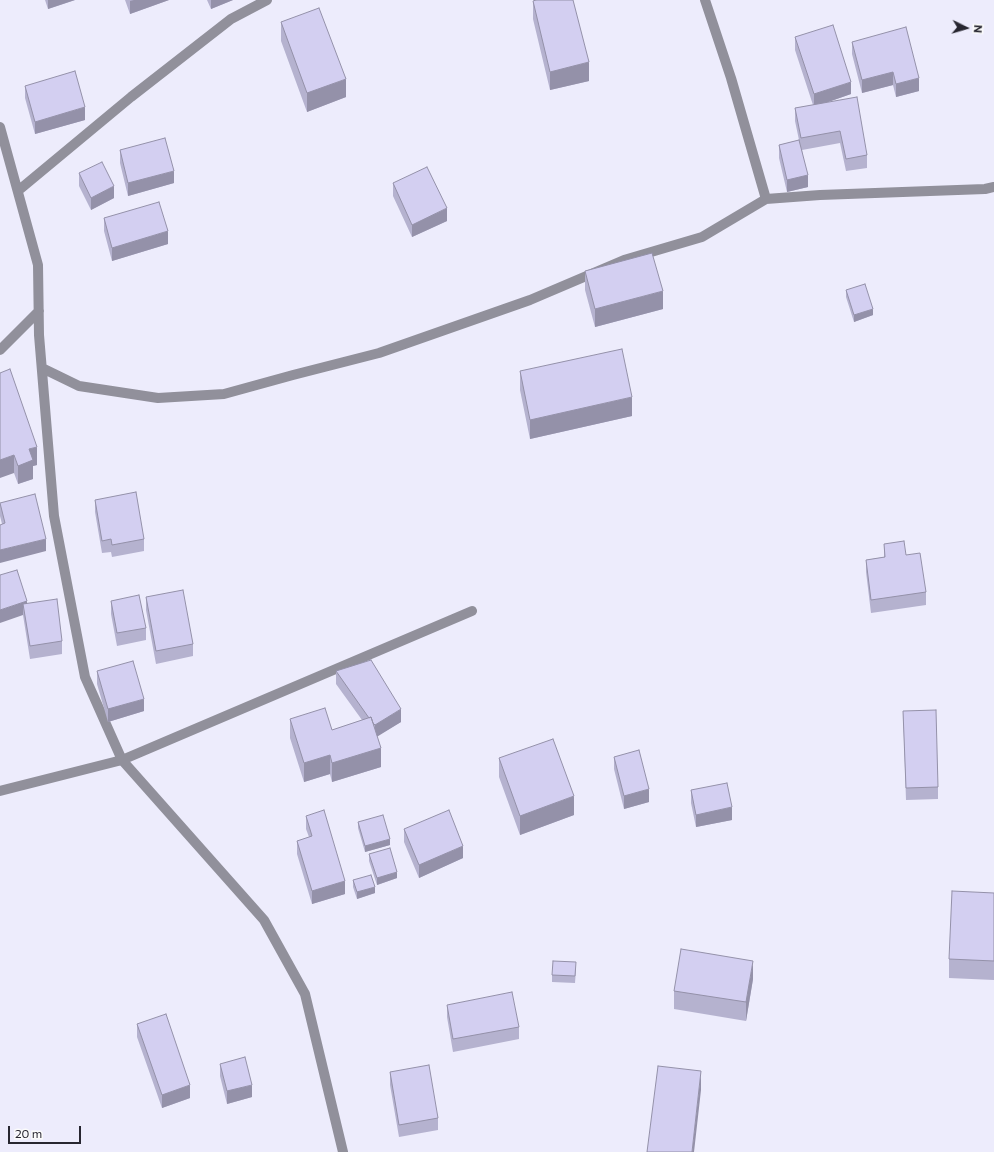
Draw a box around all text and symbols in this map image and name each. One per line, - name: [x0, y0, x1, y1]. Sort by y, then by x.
- north arrow: [946, 8, 986, 48]
- text: N: [972, 24, 985, 34]
- scale bar: [10, 1118, 83, 1144]
- text: 20 m: [15, 1126, 42, 1140]

